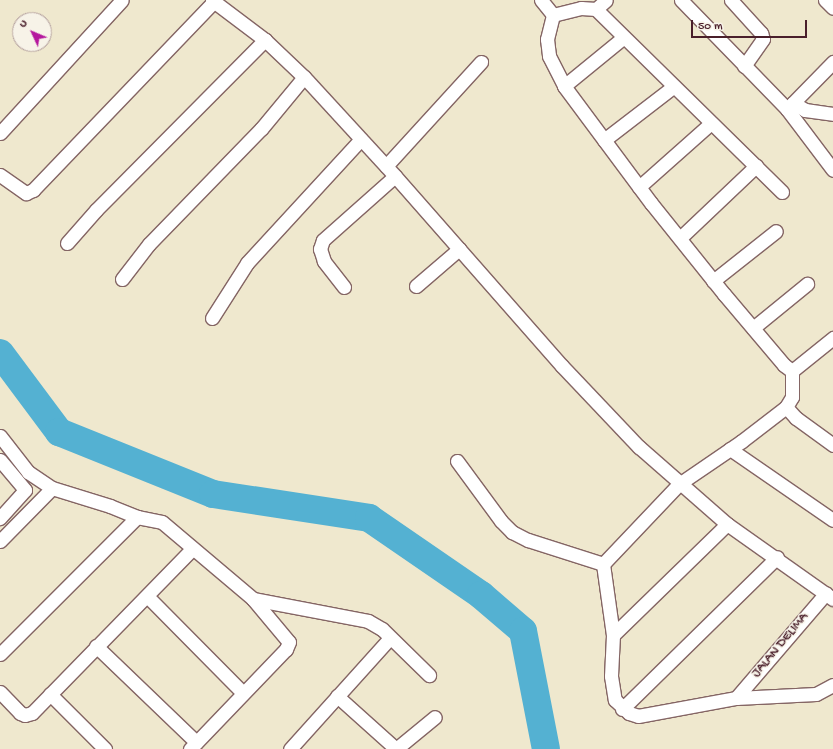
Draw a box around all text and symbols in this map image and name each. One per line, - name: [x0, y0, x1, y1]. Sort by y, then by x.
- north arrow: [12, 12, 52, 52]
- scale bar: [693, 12, 809, 38]
- text: U: [18, 18, 31, 31]
- text: 50 m: [698, 20, 723, 34]
- street label: JALAN DELIMA: [749, 610, 813, 682]

